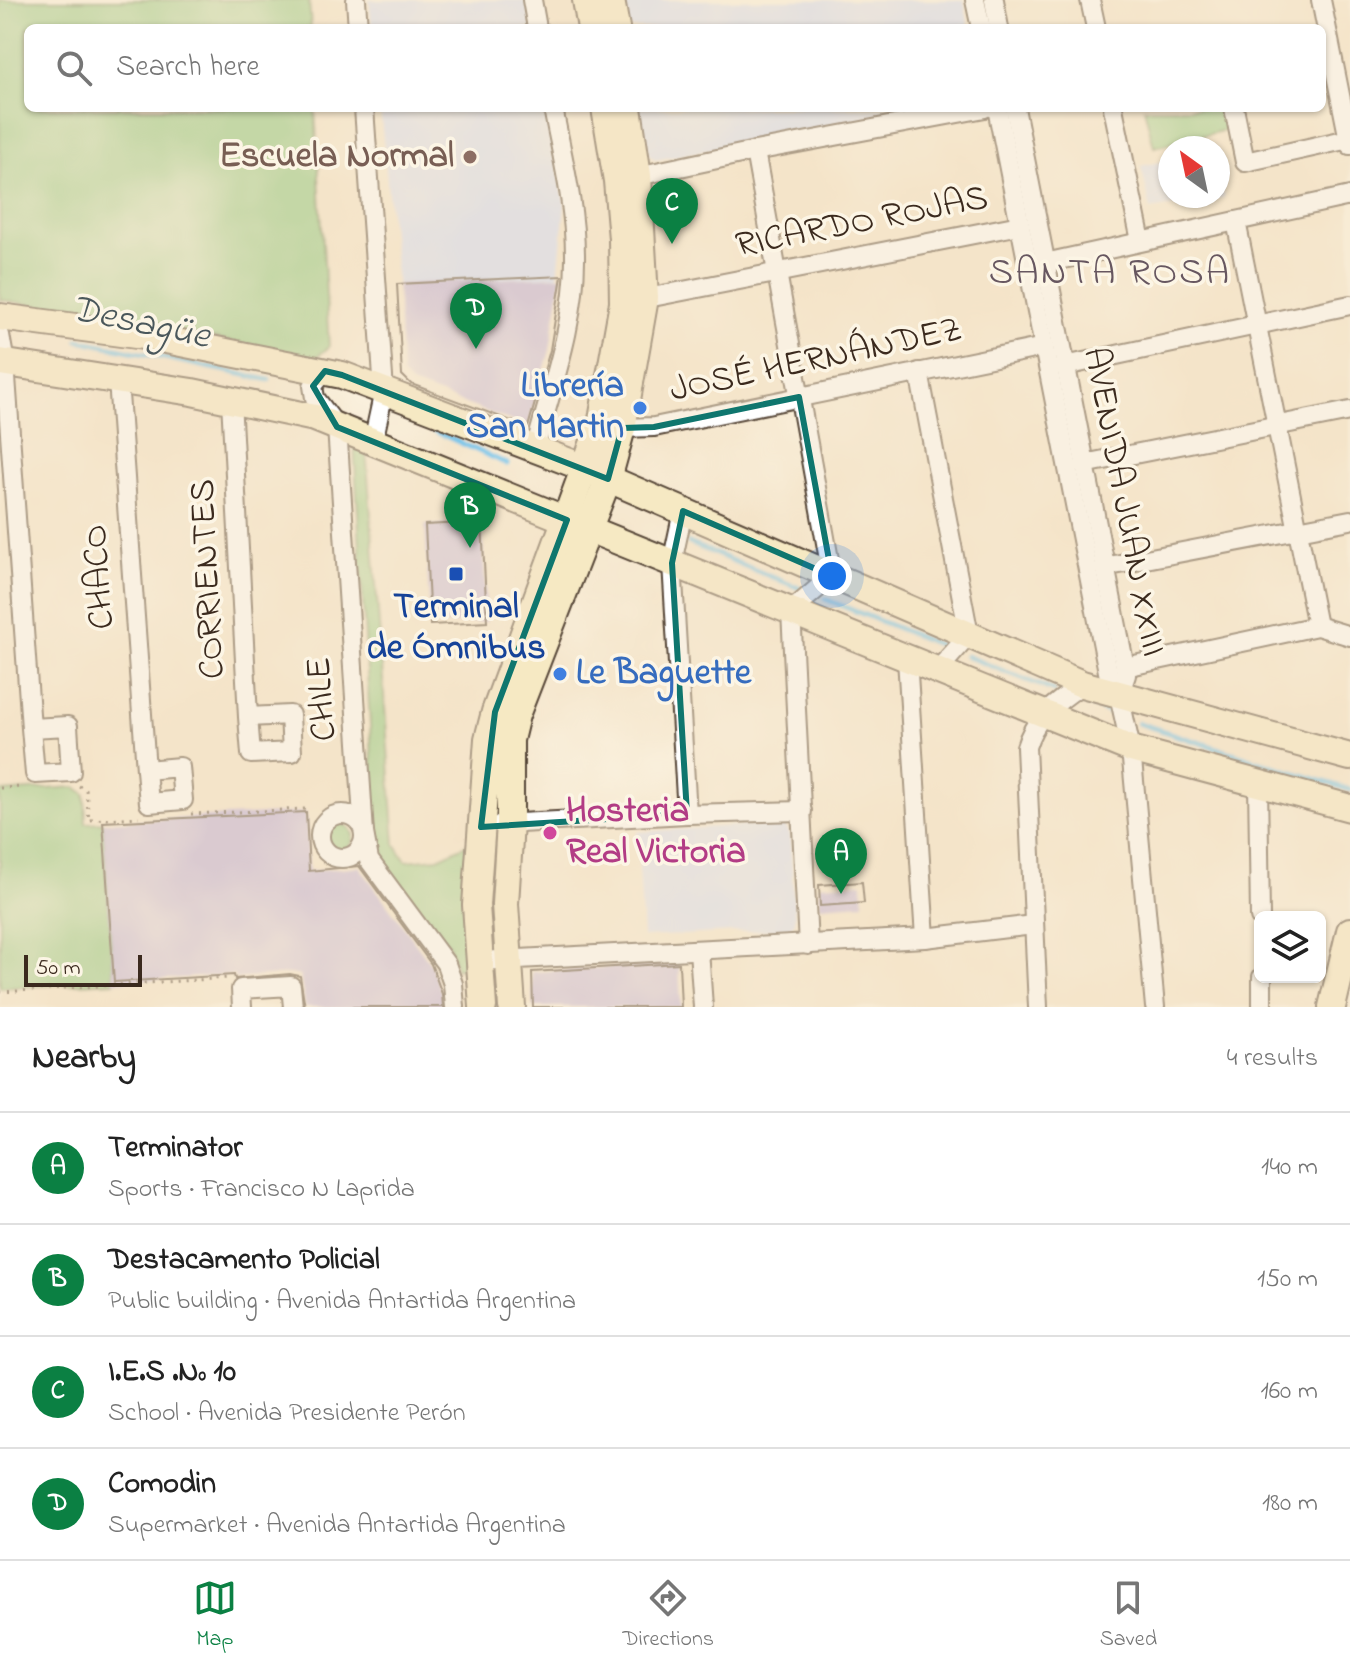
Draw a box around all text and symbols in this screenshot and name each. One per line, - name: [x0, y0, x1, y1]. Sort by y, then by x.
- search box: [24, 24, 1326, 112]
- icon: search: [52, 46, 96, 90]
- text: Search here: [116, 46, 260, 90]
- place label: Escuela Normal: [219, 131, 454, 184]
- north arrow: [1158, 136, 1230, 208]
- marker: Escuela Normal: [461, 148, 479, 166]
- street label: RICARDO ROJAS: [731, 173, 993, 273]
- pin: C: [646, 178, 698, 244]
- district label: SANTA ROSA: [989, 246, 1231, 302]
- water label: Desagüe: [65, 282, 216, 366]
- pin: D: [450, 283, 502, 349]
- street label: JOSÉ HERNÁNDEZ: [665, 304, 967, 418]
- street label: AVENIDA JUAN XXIII: [1067, 343, 1179, 661]
- place label: Librería San Martin: [466, 361, 624, 455]
- marker: Librería San Martin: [631, 399, 649, 417]
- street label: CORRIENTES: [177, 478, 241, 680]
- pin: B: [444, 482, 496, 548]
- street label: CHACO: [70, 523, 130, 631]
- your location: [812, 556, 852, 596]
- marker: Terminal de Ómnibus: [447, 565, 465, 583]
- place label: Terminal de Ómnibus: [367, 582, 546, 676]
- place label: Le Baguette: [576, 648, 752, 702]
- street label: CHILE: [294, 655, 352, 743]
- marker: Le Baguette: [551, 665, 569, 683]
- place label: Hosteria Real Victoria: [566, 786, 746, 880]
- marker: Hosteria Real Victoria: [541, 824, 559, 842]
- pin: A: [815, 828, 867, 894]
- map controls: [1254, 911, 1326, 983]
- button: layers: [1254, 911, 1326, 983]
- scale bar: [24, 951, 142, 987]
- text: 50 m: [36, 953, 81, 985]
- text: Nearby: [32, 1034, 136, 1084]
- text: 4 results: [1227, 1040, 1318, 1078]
- text: Terminator: [108, 1127, 243, 1171]
- text: A: [50, 1149, 66, 1187]
- text: 140 m: [1261, 1149, 1318, 1187]
- text: Sports · Francisco N Laprida: [108, 1171, 415, 1209]
- text: Destacamento Policial: [108, 1239, 380, 1283]
- text: B: [49, 1261, 67, 1299]
- text: 150 m: [1257, 1261, 1318, 1299]
- text: Public building · Avenida Antartida Argentina: [108, 1283, 576, 1321]
- text: I.E.S .Nº 10: [108, 1351, 236, 1395]
- text: C: [51, 1373, 65, 1411]
- text: 160 m: [1260, 1373, 1318, 1411]
- text: School · Avenida Presidente Perón: [108, 1395, 466, 1433]
- text: Comodin: [108, 1463, 216, 1507]
- text: D: [48, 1485, 68, 1523]
- text: 180 m: [1262, 1485, 1318, 1523]
- text: Supermarket · Avenida Antartida Argentina: [108, 1507, 566, 1545]
- tab: Map: [193, 1576, 237, 1656]
- tab: Directions: [623, 1576, 714, 1656]
- tab: Saved: [1100, 1576, 1157, 1656]

